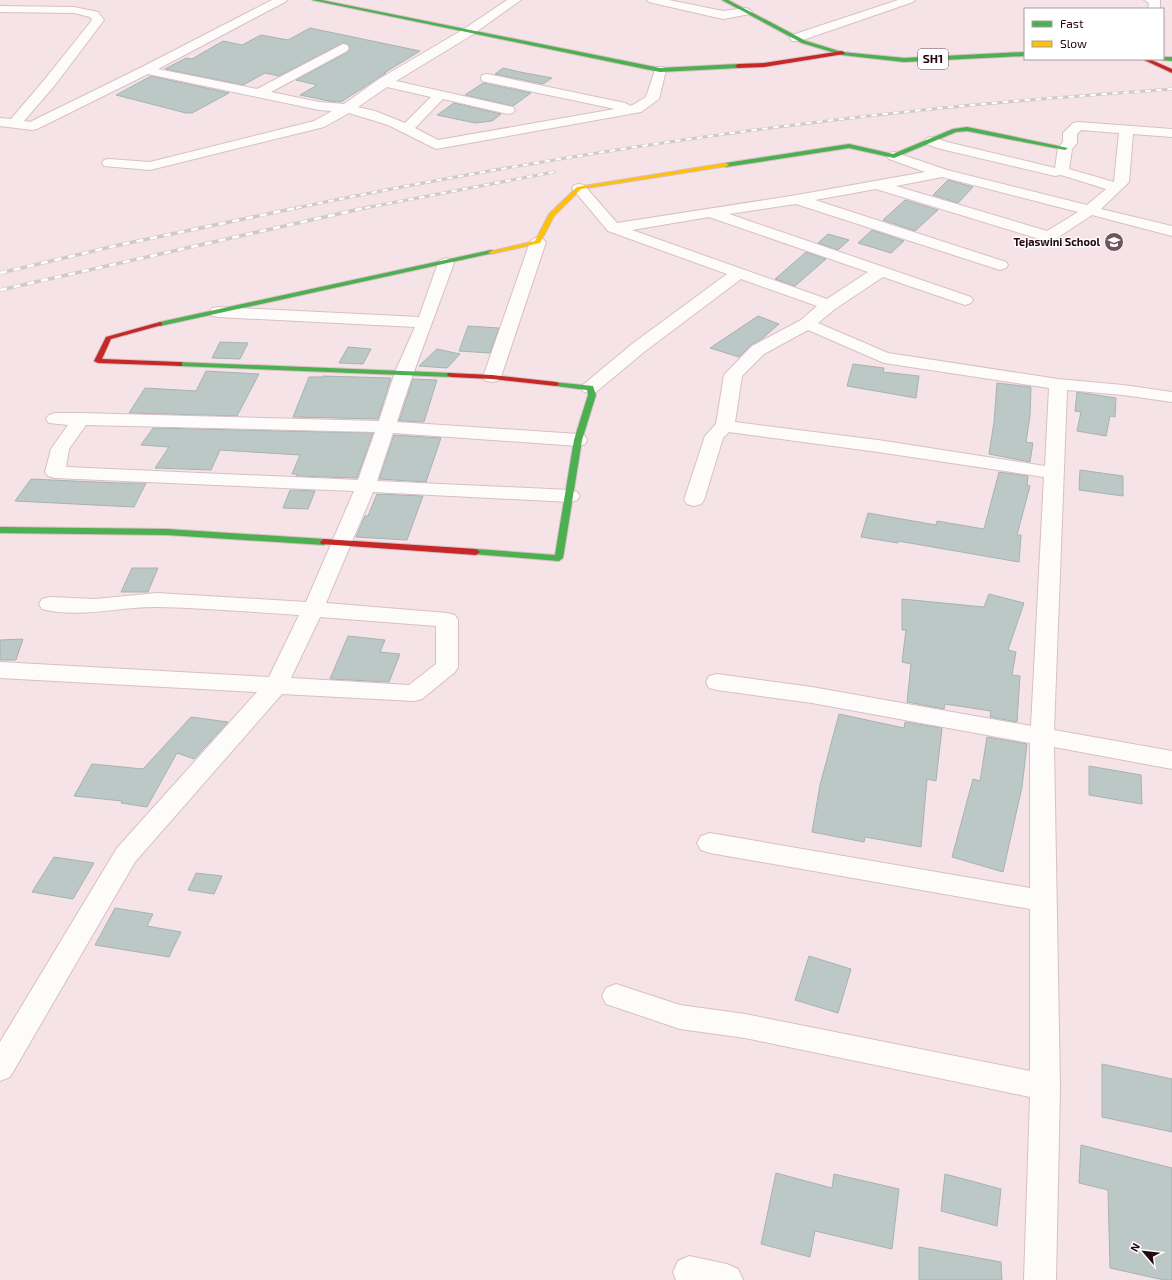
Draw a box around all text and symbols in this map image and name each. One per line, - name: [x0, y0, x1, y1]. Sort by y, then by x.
- legend: [1024, 8, 1164, 60]
- text: Fast: [1060, 16, 1084, 30]
- text: Slow: [1060, 36, 1087, 50]
- road number: SH1: [918, 49, 948, 69]
- school or university icon: Tejaswini School: [1103, 231, 1125, 253]
- place label: Tejaswini School: [1013, 235, 1100, 249]
- north arrow: [1124, 1232, 1164, 1272]
- text: N: [1127, 1240, 1142, 1254]

